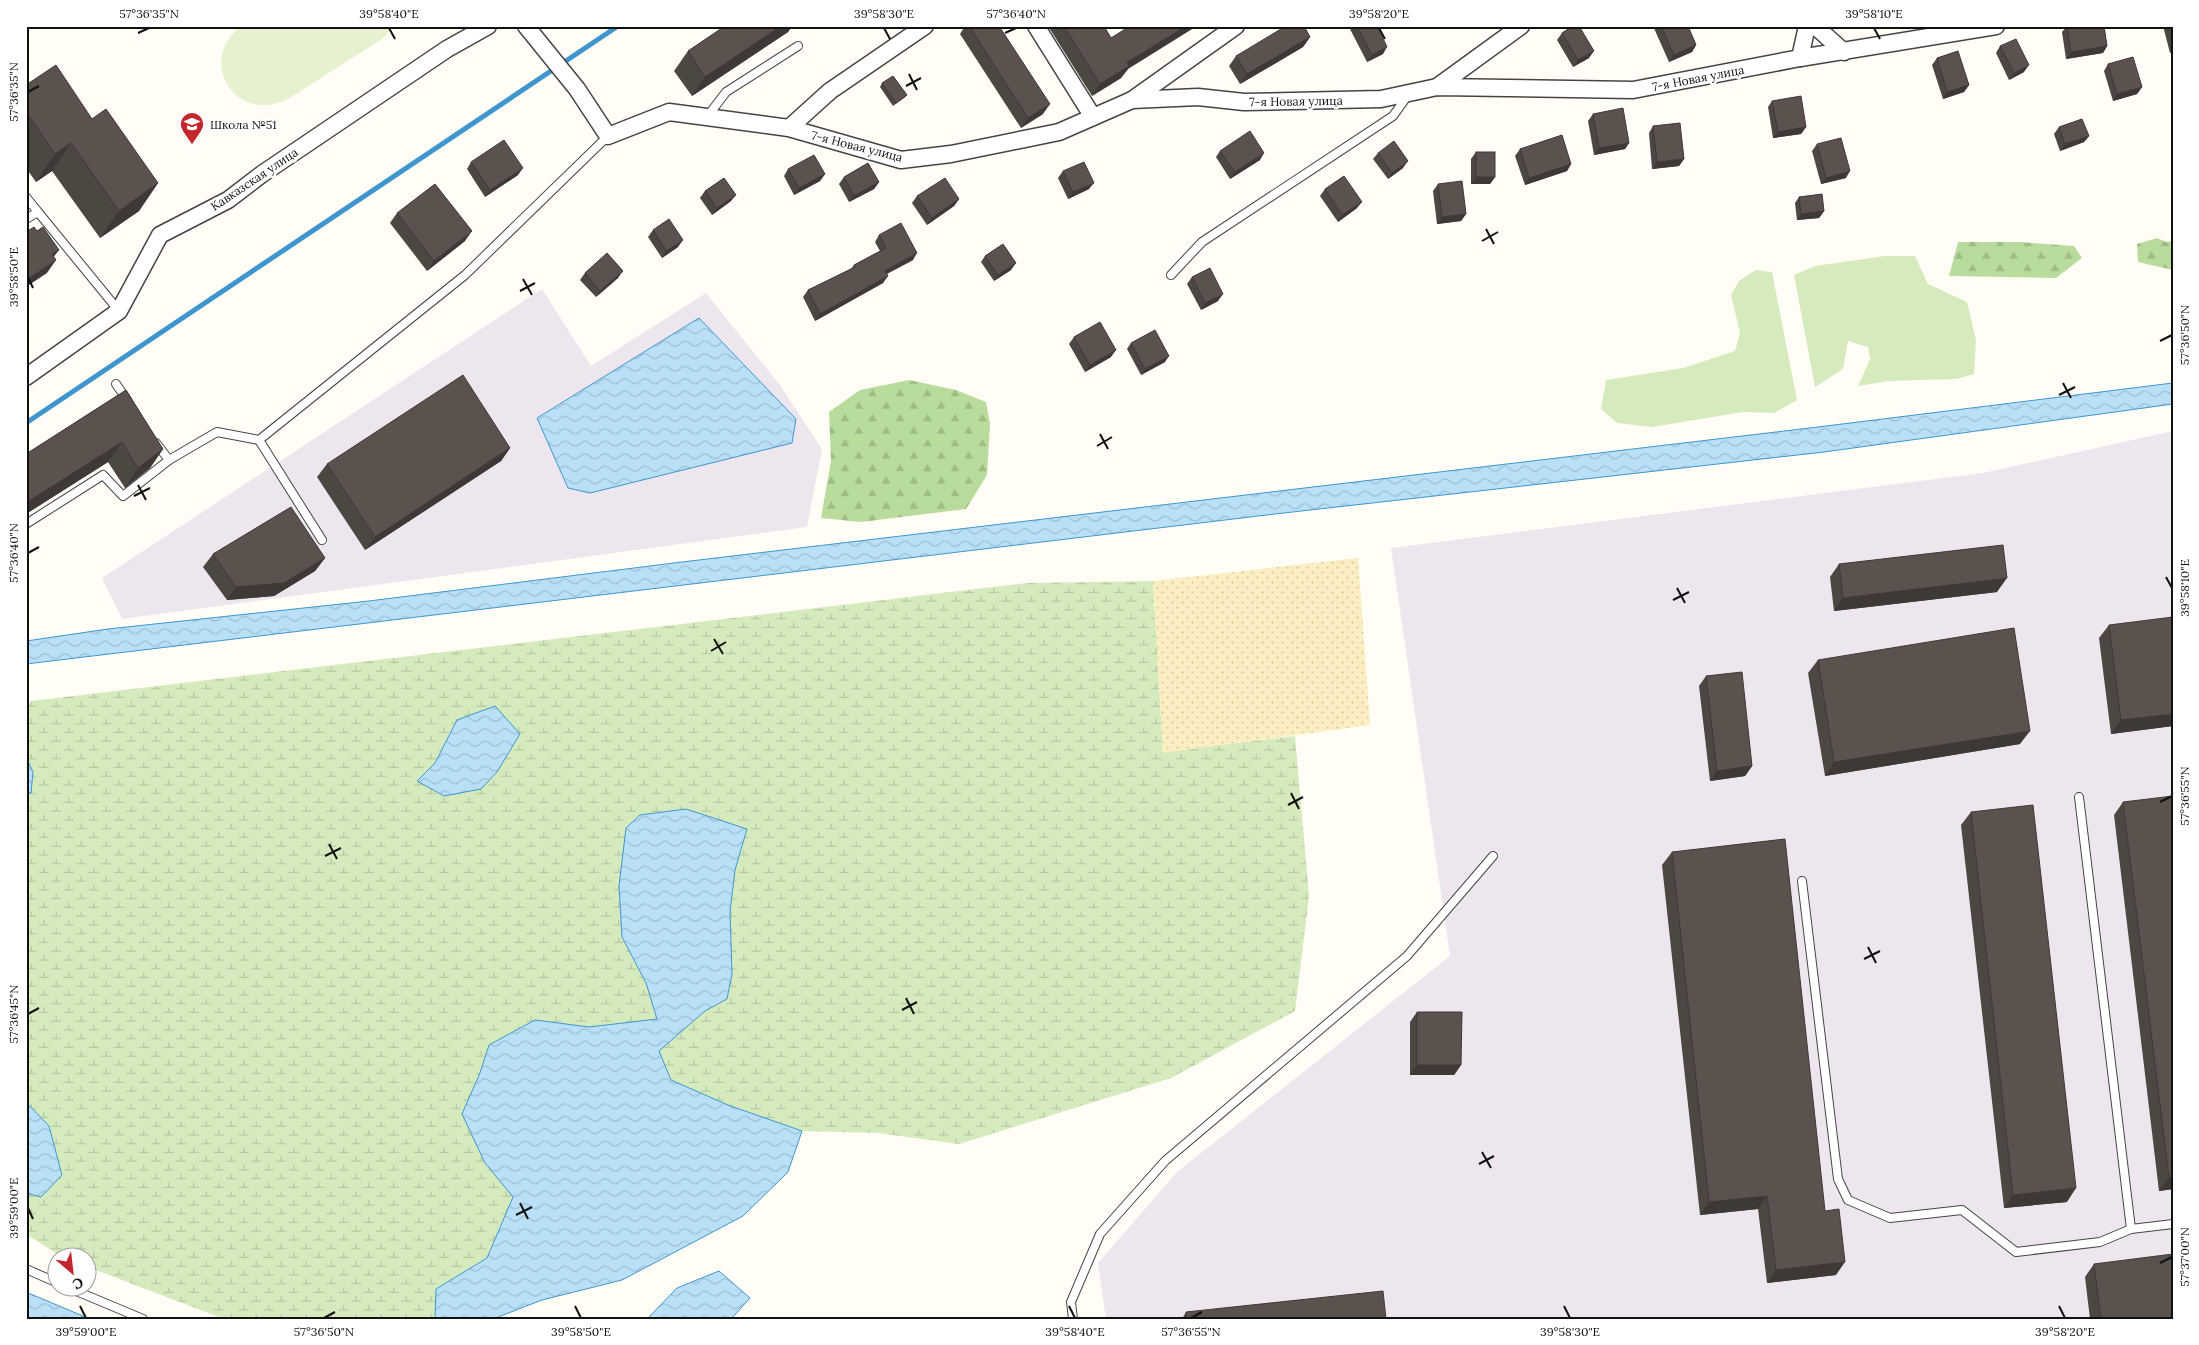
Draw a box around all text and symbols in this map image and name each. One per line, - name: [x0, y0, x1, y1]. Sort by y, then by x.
- text: 57°36'35"N: [119, 6, 179, 21]
- text: 39°58'40"E: [359, 6, 419, 21]
- text: 39°58'30"E: [854, 6, 914, 21]
- text: 57°36'40"N: [986, 6, 1046, 21]
- text: 39°58'20"E: [1349, 6, 1409, 21]
- text: 39°58'10"E: [1845, 6, 1903, 21]
- text: 57°36'35"N: [6, 62, 21, 122]
- street label: 7-я Новая улица: [1651, 62, 1745, 94]
- street label: 7-я Новая улица: [1249, 93, 1343, 109]
- school or university icon: Школа №51: [179, 111, 205, 145]
- place label: Школа №51: [210, 117, 277, 132]
- street label: 7-я Новая улица: [810, 127, 904, 165]
- street label: Кавказская улица: [208, 144, 300, 214]
- text: 39°58'50"E: [6, 247, 21, 307]
- text: 57°36'50"N: [2177, 305, 2192, 365]
- text: 57°36'40"N: [6, 523, 21, 583]
- text: 39°58'10"E: [2177, 559, 2192, 617]
- text: 57°36'55"N: [2177, 766, 2192, 826]
- text: 57°36'45"N: [6, 985, 21, 1043]
- text: 39°59'00"E: [6, 1178, 21, 1238]
- text: 57°37'00"N: [2177, 1227, 2192, 1287]
- north arrow: [48, 1248, 98, 1298]
- text: С: [69, 1273, 87, 1294]
- text: 39°59'00"E: [56, 1324, 116, 1339]
- text: 57°36'50"N: [294, 1324, 354, 1339]
- text: 39°58'50"E: [551, 1324, 611, 1339]
- text: 39°58'40"E: [1045, 1324, 1105, 1339]
- text: 57°36'55"N: [1161, 1324, 1221, 1339]
- text: 39°58'30"E: [1540, 1324, 1600, 1339]
- text: 39°58'20"E: [2035, 1324, 2095, 1339]

